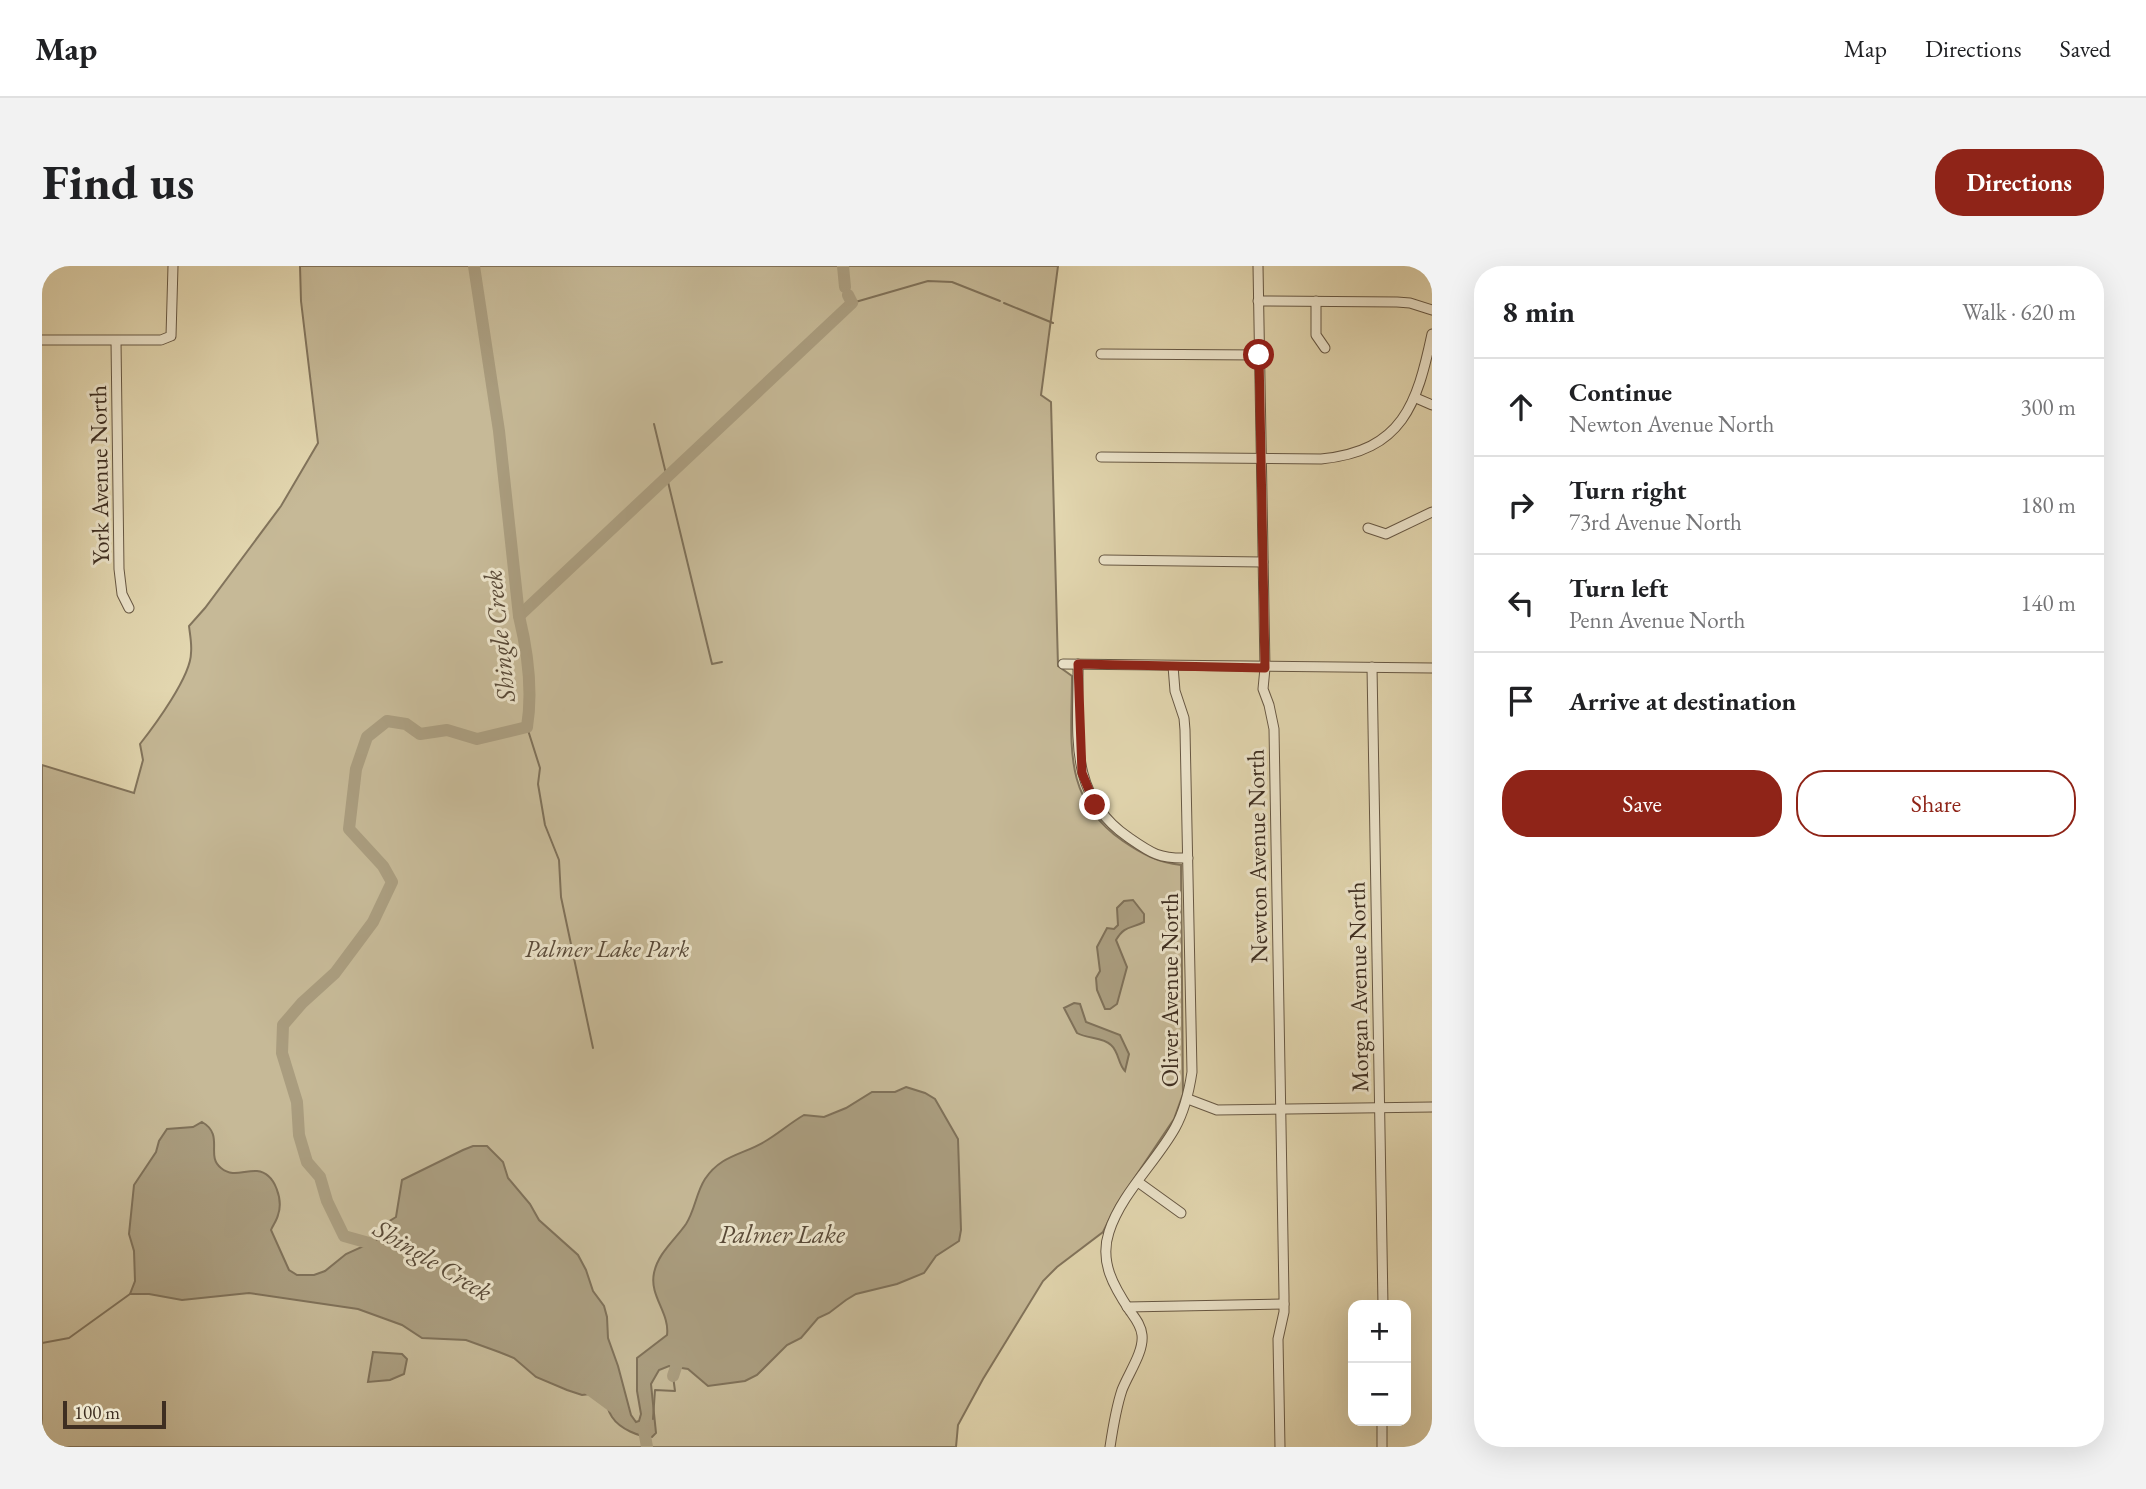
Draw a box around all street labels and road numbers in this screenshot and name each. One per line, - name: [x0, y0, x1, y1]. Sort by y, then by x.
- street label: York Avenue North: [82, 385, 116, 565]
- street label: Newton Avenue North: [1240, 749, 1274, 963]
- street label: Morgan Avenue North: [1341, 881, 1375, 1093]
- street label: Oliver Avenue North: [1154, 893, 1185, 1087]

